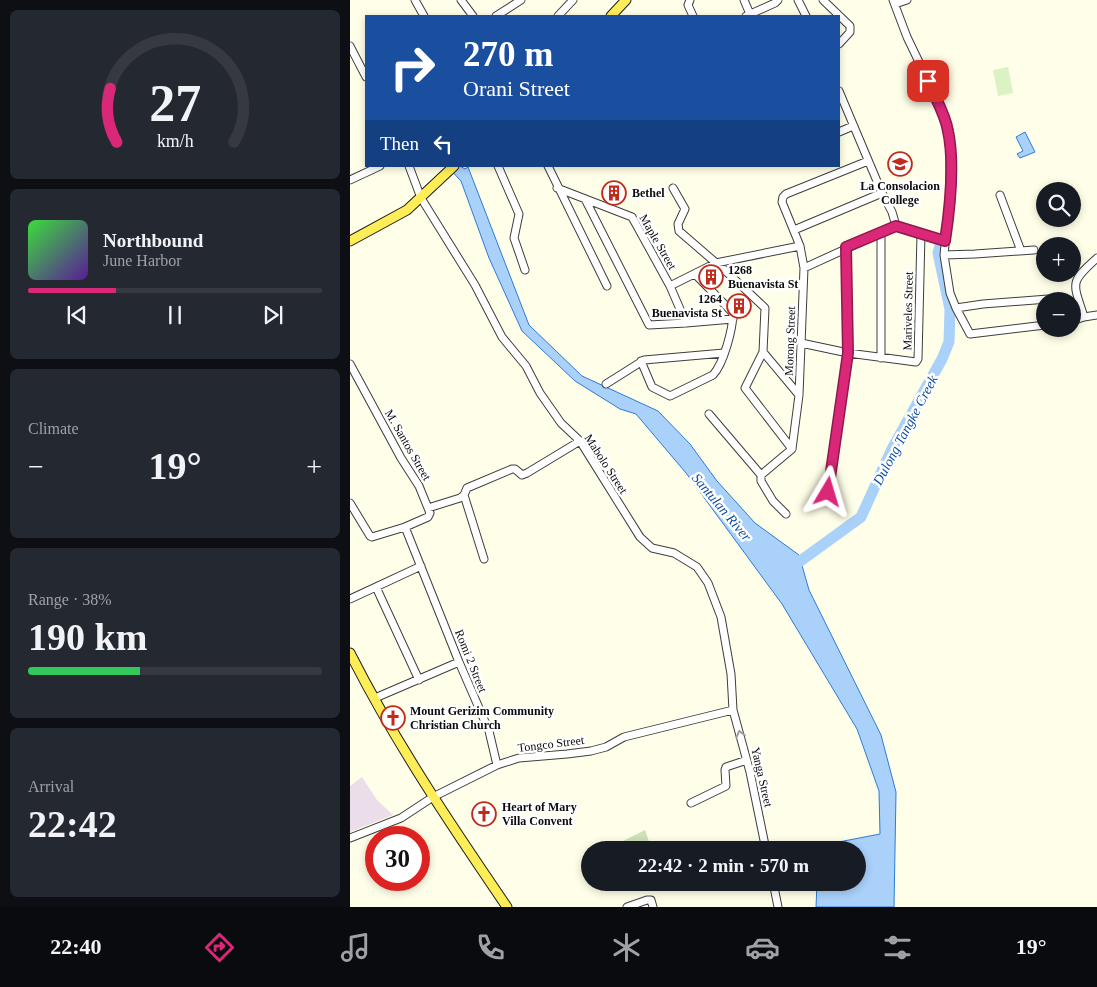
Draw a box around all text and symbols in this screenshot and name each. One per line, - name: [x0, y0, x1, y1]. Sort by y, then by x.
- icon: right: [380, 35, 445, 100]
- text: 270 m: [463, 35, 553, 74]
- pin: [907, 60, 949, 102]
- icon: arrive: [914, 67, 942, 95]
- text: 27: [149, 75, 201, 132]
- text: Orani Street: [463, 76, 570, 101]
- icon: left: [429, 130, 457, 158]
- text: km/h: [157, 131, 193, 151]
- text: Then: [380, 133, 419, 154]
- school or university icon: La Consolacion College: [887, 151, 913, 177]
- place label: La Consolacion College: [860, 179, 940, 207]
- building icon: Bethel: [601, 180, 627, 206]
- map controls: [1036, 182, 1081, 337]
- button: search: [1036, 182, 1081, 227]
- place label: Bethel: [632, 186, 665, 200]
- street label: Maple Street: [637, 212, 680, 273]
- text: Northbound: [103, 230, 203, 251]
- button: +: [1036, 237, 1081, 282]
- text: June Harbor: [103, 252, 182, 269]
- place label: 1268 Buenavista St: [728, 263, 798, 291]
- building icon: 1268 Buenavista St: [698, 264, 724, 290]
- street label: Mariveles Street: [900, 271, 916, 351]
- place label: 1264 Buenavista St: [652, 292, 722, 320]
- button: −: [1036, 292, 1081, 337]
- building icon: 1264 Buenavista St: [726, 293, 752, 319]
- icon: previous: [63, 301, 91, 329]
- icon: pause: [161, 301, 189, 329]
- icon: next: [259, 301, 287, 329]
- street label: Morong Street: [782, 305, 798, 376]
- water label: Dulong Tangke Creek: [870, 372, 941, 488]
- street label: M. Santos Street: [382, 407, 434, 484]
- text: Climate: [28, 420, 79, 437]
- street label: Mabolo Street: [582, 432, 631, 497]
- text: 19°: [148, 445, 202, 487]
- text: −: [28, 451, 44, 482]
- text: +: [306, 451, 322, 482]
- position arrow: [801, 465, 853, 517]
- water label: Santulan River: [689, 470, 755, 545]
- text: Range · 38%: [28, 591, 112, 608]
- text: 190 km: [28, 616, 147, 658]
- street label: Romi 2 Street: [452, 627, 490, 695]
- place label: Mount Gerizim Community Christian Church: [410, 704, 554, 732]
- church icon: Mount Gerizim Community Christian Church: [380, 705, 406, 731]
- one-way arrow: [735, 730, 746, 739]
- street label: Tongco Street: [517, 733, 586, 755]
- street label: Yanga Street: [748, 746, 776, 809]
- text: Arrival: [28, 778, 74, 795]
- place label: Heart of Mary Villa Convent: [502, 800, 577, 828]
- church icon: Heart of Mary Villa Convent: [471, 801, 497, 827]
- text: 22:42: [28, 803, 117, 845]
- speed limit sign: 30: [365, 826, 430, 891]
- text: 22:42 · 2 min · 570 m: [638, 855, 809, 876]
- icon: directions: [202, 930, 237, 965]
- icon: music: [338, 930, 373, 965]
- icon: phone: [473, 930, 508, 965]
- icon: climate: [609, 930, 644, 965]
- icon: car: [745, 930, 780, 965]
- icon: filters: [880, 930, 915, 965]
- text: 22:40: [50, 934, 102, 959]
- text: 19°: [1016, 934, 1047, 959]

